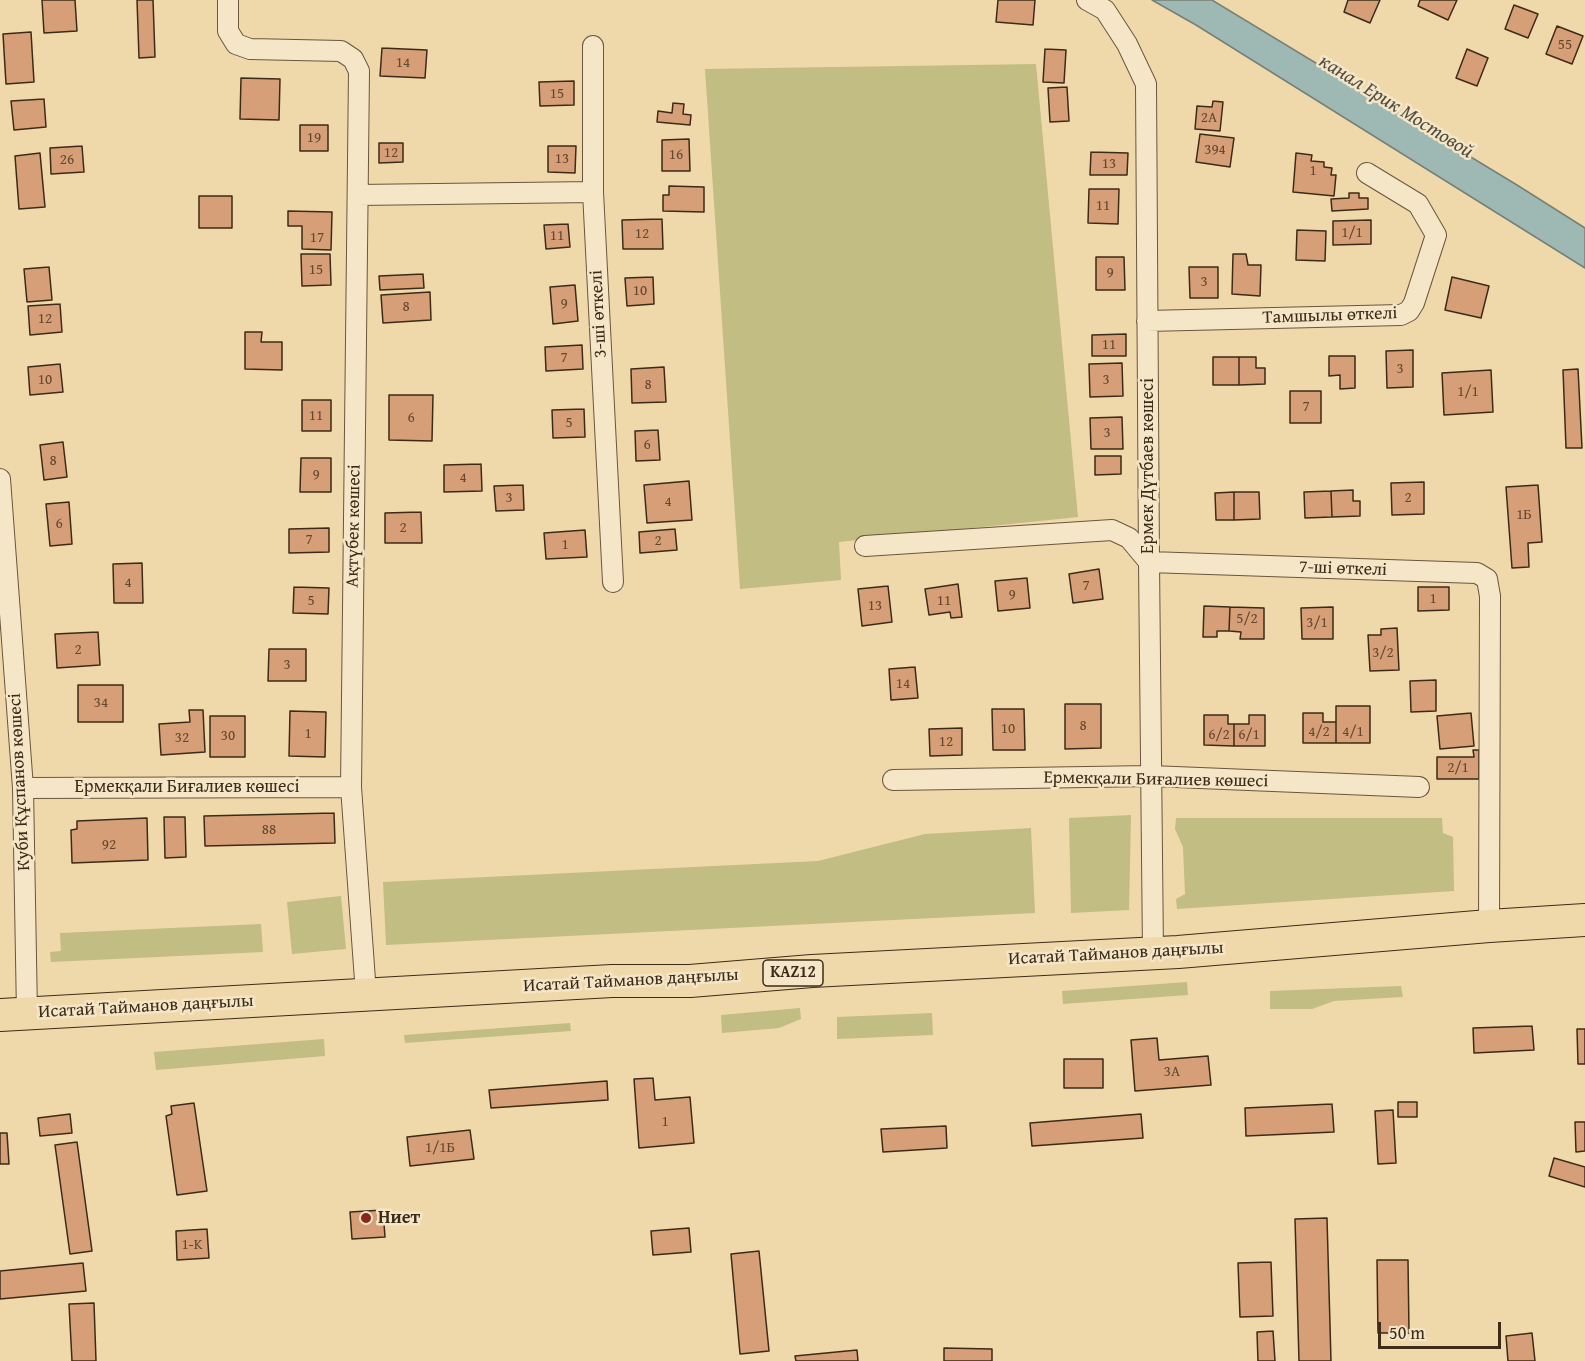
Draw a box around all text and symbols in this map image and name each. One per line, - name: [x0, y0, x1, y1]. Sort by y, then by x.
- house number: 55: [1558, 36, 1572, 54]
- water label: канал Ерик Мостовой: [1314, 50, 1478, 164]
- house number: 14: [396, 54, 410, 72]
- house number: 15: [550, 85, 564, 103]
- house number: 2А: [1201, 109, 1217, 127]
- house number: 19: [307, 129, 321, 147]
- house number: 394: [1204, 141, 1226, 159]
- house number: 12: [384, 144, 398, 162]
- house number: 16: [669, 146, 683, 164]
- house number: 13: [555, 150, 569, 168]
- house number: 26: [60, 151, 74, 169]
- house number: 13: [1102, 155, 1116, 173]
- house number: 1: [1309, 162, 1317, 180]
- house number: 11: [1096, 197, 1110, 215]
- house number: 1/1: [1341, 224, 1363, 242]
- house number: 12: [635, 225, 649, 243]
- house number: 11: [550, 227, 564, 245]
- house number: 17: [310, 229, 324, 247]
- house number: 15: [309, 261, 323, 279]
- house number: 9: [1106, 264, 1114, 282]
- street label: 3-шi өткелi: [586, 269, 612, 359]
- house number: 3: [1200, 273, 1208, 291]
- house number: 10: [633, 282, 647, 300]
- house number: 9: [560, 295, 568, 313]
- house number: 8: [402, 298, 410, 316]
- street label: Тамшылы өткелі: [1262, 303, 1398, 329]
- house number: 12: [38, 310, 52, 328]
- house number: 11: [1102, 336, 1116, 354]
- house number: 7: [560, 349, 568, 367]
- house number: 3: [1396, 360, 1404, 378]
- house number: 10: [38, 371, 52, 389]
- house number: 3: [1102, 371, 1110, 389]
- house number: 8: [644, 376, 652, 394]
- street label: Ермек Дүтбаев көшесi: [1137, 378, 1159, 554]
- house number: 1/1: [1457, 383, 1479, 401]
- house number: 7: [1302, 398, 1310, 416]
- house number: 11: [309, 407, 323, 425]
- house number: 6: [407, 409, 415, 427]
- house number: 5: [565, 414, 573, 432]
- house number: 3: [1103, 424, 1111, 442]
- house number: 6: [643, 436, 651, 454]
- house number: 8: [49, 452, 57, 470]
- street label: Ақтүбек көшесi: [342, 464, 366, 588]
- house number: 9: [312, 466, 320, 484]
- house number: 4: [459, 469, 467, 487]
- house number: 3: [505, 489, 513, 507]
- house number: 2: [1404, 489, 1412, 507]
- house number: 4: [664, 493, 672, 511]
- house number: 1Б: [1516, 506, 1532, 524]
- house number: 6: [55, 515, 63, 533]
- house number: 2: [399, 519, 407, 537]
- house number: 7: [305, 531, 313, 549]
- house number: 2: [654, 532, 662, 550]
- house number: 1: [561, 536, 569, 554]
- street label: 7-шi өткелi: [1299, 557, 1387, 581]
- house number: 4: [124, 574, 132, 592]
- house number: 7: [1082, 577, 1090, 595]
- house number: 9: [1008, 586, 1016, 604]
- house number: 1: [1429, 590, 1437, 608]
- house number: 5: [307, 592, 315, 610]
- house number: 11: [937, 592, 951, 610]
- house number: 13: [868, 597, 882, 615]
- house number: 5/2: [1236, 610, 1258, 628]
- house number: 3/1: [1306, 614, 1328, 632]
- house number: 2: [74, 641, 82, 659]
- house number: 3/2: [1372, 644, 1394, 662]
- house number: 3: [283, 656, 291, 674]
- house number: 14: [896, 675, 910, 693]
- street label: Куби Құспанов көшесi: [5, 693, 35, 871]
- house number: 34: [94, 694, 108, 712]
- house number: 8: [1079, 717, 1087, 735]
- house number: 10: [1001, 720, 1015, 738]
- house number: 4/2: [1308, 723, 1330, 741]
- house number: 4/1: [1342, 723, 1364, 741]
- house number: 1: [304, 725, 312, 743]
- house number: 6/2: [1208, 726, 1230, 744]
- house number: 6/1: [1238, 726, 1260, 744]
- house number: 30: [221, 727, 235, 745]
- house number: 32: [175, 729, 189, 747]
- house number: 12: [939, 733, 953, 751]
- house number: 2/1: [1447, 759, 1469, 777]
- street label: Ермекқали Биғалиев көшесі: [1043, 767, 1269, 793]
- street label: Ермекқали Биғалиев көшесі: [75, 776, 299, 798]
- house number: 88: [262, 821, 276, 839]
- house number: 92: [102, 836, 116, 854]
- street label: Исатай Тайманов даңғылы: [1008, 938, 1224, 970]
- road number: KAZ12: [763, 960, 823, 986]
- street label: Исатай Тайманов даңғылы: [523, 965, 739, 997]
- street label: Исатай Тайманов даңғылы: [38, 991, 254, 1023]
- house number: 3А: [1164, 1063, 1180, 1081]
- house number: 1: [661, 1113, 669, 1131]
- house number: 1/1Б: [425, 1139, 455, 1157]
- place label: Ниет: [378, 1207, 420, 1229]
- marker: Ниет: [359, 1211, 373, 1225]
- house number: 1-K: [181, 1236, 203, 1254]
- scale bar: [1381, 1310, 1504, 1348]
- text: 50 m: [1389, 1319, 1425, 1346]

